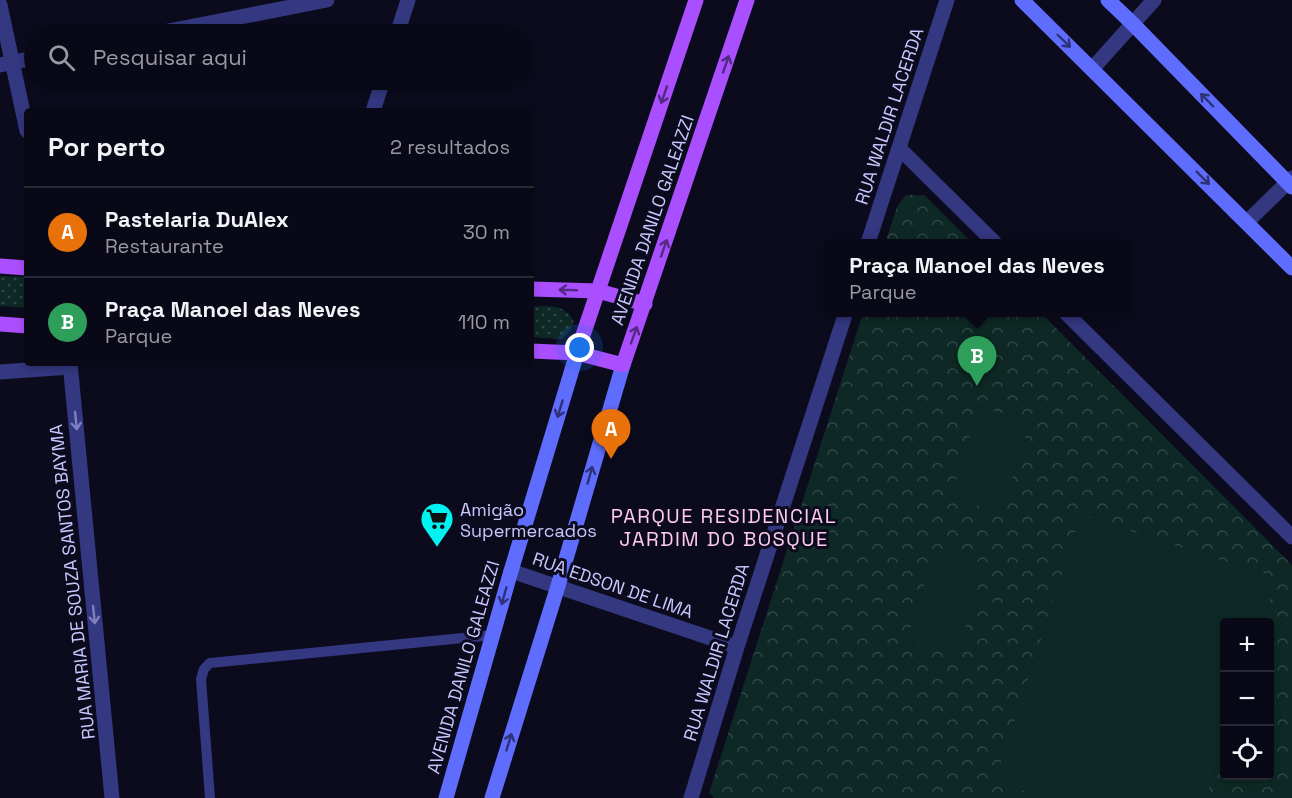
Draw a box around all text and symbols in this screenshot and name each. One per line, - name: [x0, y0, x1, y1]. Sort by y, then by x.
- search box: [24, 24, 534, 90]
- street label: RUA WALDIR LACERDA: [850, 25, 928, 207]
- one-way arrow: [1057, 34, 1072, 48]
- icon: search: [45, 41, 78, 74]
- text: Pesquisar aqui: [93, 43, 247, 71]
- one-way arrow: [721, 55, 732, 74]
- one-way arrow: [658, 85, 669, 104]
- one-way arrow: [1200, 92, 1214, 107]
- street label: AVENIDA DANILO GALEAZZI: [605, 112, 699, 328]
- text: Por perto: [48, 130, 165, 164]
- text: 2 resultados: [390, 134, 510, 160]
- one-way arrow: [1195, 171, 1210, 186]
- text: Pastelaria DuAlex: [105, 205, 289, 233]
- text: A: [61, 219, 74, 245]
- text: 30 m: [463, 219, 510, 245]
- text: Restaurante: [105, 233, 224, 259]
- one-way arrow: [659, 239, 670, 258]
- popup: [824, 239, 1130, 317]
- text: Praça Manoel das Neves: [849, 251, 1105, 279]
- text: Parque: [849, 279, 917, 305]
- one-way arrow: [558, 285, 578, 296]
- text: Praça Manoel das Neves: [105, 295, 361, 323]
- text: B: [61, 309, 74, 335]
- text: 110 m: [458, 309, 510, 335]
- text: Parque: [105, 323, 172, 349]
- one-way arrow: [629, 326, 640, 344]
- your location: [565, 333, 594, 362]
- pin: B: [958, 336, 996, 386]
- one-way arrow: [554, 399, 565, 418]
- pin: A: [592, 410, 630, 459]
- one-way arrow: [71, 411, 82, 431]
- street label: RUA MARIA DE SOUZA SANTOS BAYMA: [44, 423, 100, 741]
- one-way arrow: [585, 466, 596, 485]
- place label: Amigão Supermercados: [460, 498, 597, 542]
- supermarket icon: Amigão Supermercados: [419, 501, 455, 548]
- district label: PARQUE RESIDENCIAL JARDIM DO BOSQUE: [611, 503, 837, 552]
- street label: RUA EDSON DE LIMA: [530, 547, 696, 623]
- street label: AVENIDA DANILO GALEAZZI: [422, 558, 504, 776]
- street label: RUA WALDIR LACERDA: [678, 560, 754, 744]
- one-way arrow: [498, 586, 509, 605]
- one-way arrow: [89, 605, 100, 625]
- map controls: [1220, 618, 1274, 780]
- button: +: [1220, 618, 1274, 672]
- button: −: [1220, 672, 1274, 726]
- button: locate: [1220, 726, 1274, 780]
- one-way arrow: [504, 733, 515, 752]

